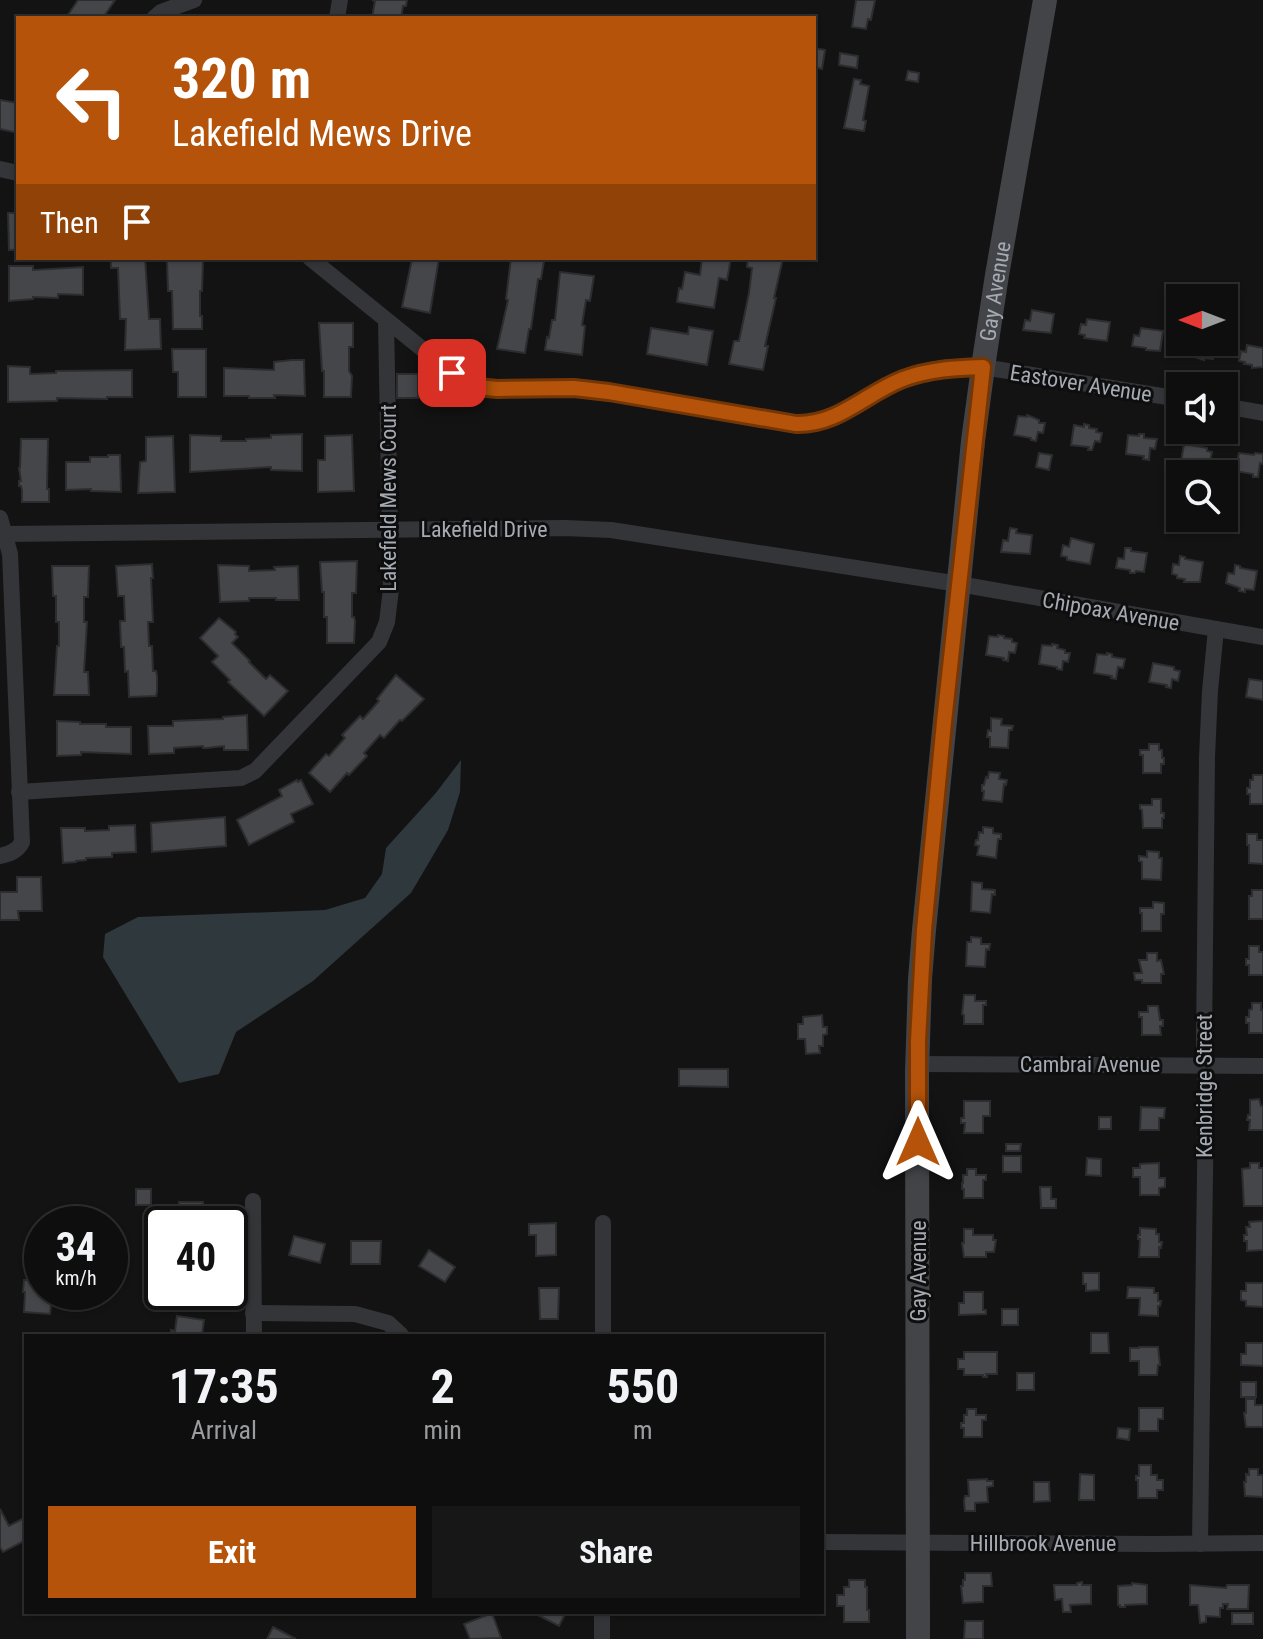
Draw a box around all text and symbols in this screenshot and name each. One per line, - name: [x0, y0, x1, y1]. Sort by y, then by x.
- text: 320 m: [172, 46, 311, 112]
- icon: left: [40, 48, 144, 152]
- text: Lakefield Mews Drive: [172, 113, 472, 155]
- icon: arrive: [115, 200, 159, 244]
- text: Then: [40, 205, 99, 240]
- street label: Gay Avenue: [975, 239, 1016, 343]
- north arrow: [1166, 284, 1238, 356]
- map controls: [1166, 284, 1238, 532]
- pin: [418, 339, 486, 407]
- icon: arrive: [430, 351, 474, 395]
- street label: Eastover Avenue: [1008, 360, 1154, 407]
- button: sound: [1166, 372, 1238, 444]
- street label: Lakefield Mews Court: [376, 404, 401, 592]
- button: search: [1166, 460, 1238, 532]
- street label: Lakefield Drive: [420, 517, 548, 542]
- street label: Chipoax Avenue: [1040, 587, 1181, 636]
- street label: Kenbridge Street: [1192, 1014, 1217, 1158]
- street label: Cambrai Avenue: [1020, 1052, 1160, 1077]
- position arrow: [876, 1100, 960, 1184]
- speed limit sign: 40: [144, 1206, 248, 1310]
- street label: Gay Avenue: [906, 1221, 931, 1321]
- text: 34: [56, 1224, 96, 1271]
- text: km/h: [55, 1266, 97, 1290]
- text: 17:35: [169, 1358, 279, 1415]
- text: 2: [431, 1358, 455, 1415]
- text: 550: [606, 1358, 679, 1415]
- text: Arrival: [191, 1415, 257, 1445]
- text: min: [424, 1415, 462, 1445]
- text: m: [633, 1415, 653, 1445]
- button: Exit: [48, 1506, 416, 1598]
- button: Share: [432, 1506, 800, 1598]
- street label: Hillbrook Avenue: [970, 1531, 1116, 1556]

